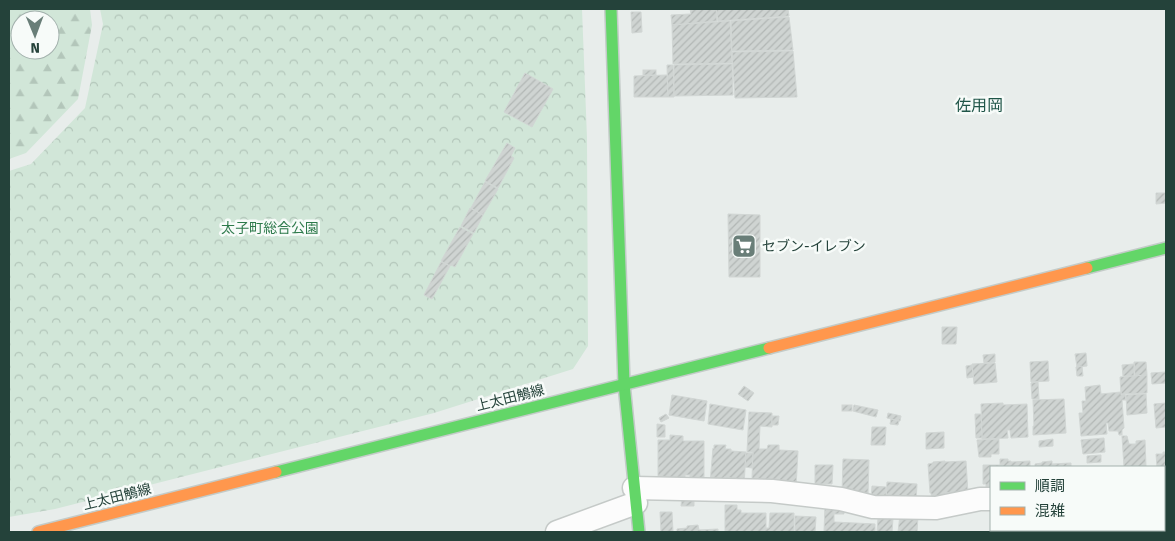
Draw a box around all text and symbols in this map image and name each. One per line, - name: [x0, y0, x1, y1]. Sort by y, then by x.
- north arrow: [10, 10, 60, 60]
- text: N: [30, 39, 40, 56]
- district label: 佐用岡: [955, 96, 1003, 115]
- park label: 太子町総合公園: [221, 220, 319, 237]
- supermarket icon: セブン-イレブン: [731, 233, 757, 259]
- place label: セブン-イレブン: [762, 238, 866, 255]
- street label: 上太田鵤線: [474, 381, 546, 415]
- legend: [990, 466, 1165, 531]
- text: 順調: [1035, 477, 1065, 495]
- street label: 上太田鵤線: [81, 480, 153, 514]
- text: 混雑: [1035, 502, 1065, 520]

